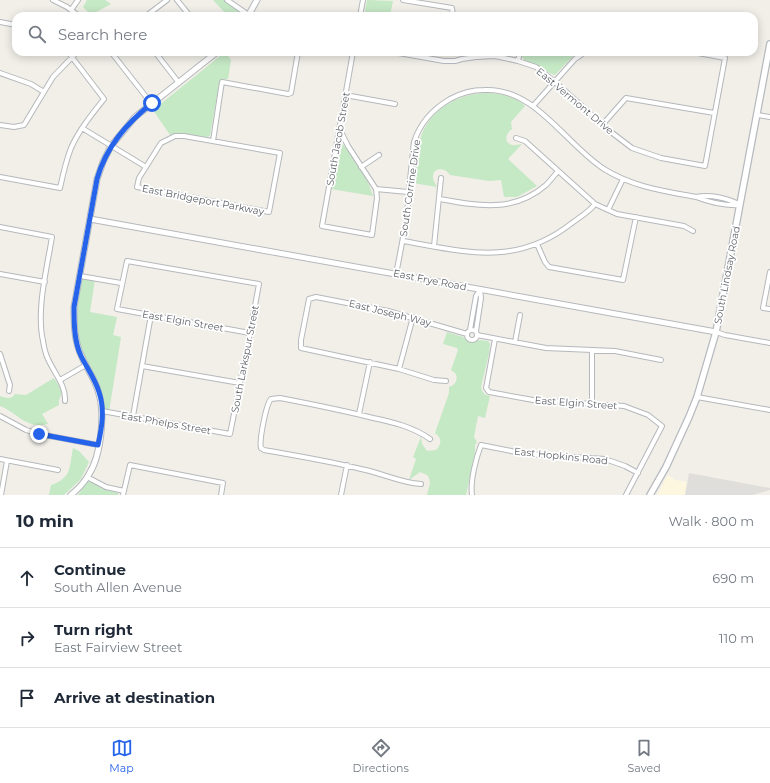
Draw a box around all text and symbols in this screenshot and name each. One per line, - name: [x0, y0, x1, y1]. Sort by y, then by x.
- search box: [12, 12, 758, 56]
- icon: search: [26, 23, 48, 45]
- text: Search here: [58, 25, 147, 44]
- street label: East Vermont Drive: [534, 65, 616, 137]
- street label: South Jacob Street: [323, 91, 353, 187]
- route start: [143, 94, 161, 112]
- street label: South Corrine Drive: [397, 139, 423, 237]
- street label: East Bridgeport Parkway: [141, 182, 266, 218]
- street label: South Lindsay Road: [711, 225, 743, 325]
- street label: East Frye Road: [392, 267, 468, 293]
- street label: East Joseph Way: [348, 297, 433, 330]
- street label: South Larkspur Street: [228, 304, 262, 414]
- street label: East Elgin Street: [141, 307, 225, 335]
- street label: East Elgin Street: [534, 394, 618, 412]
- street label: East Phelps Street: [120, 409, 212, 437]
- route end: [30, 425, 48, 443]
- street label: East Hopkins Road: [513, 445, 609, 467]
- text: 10 min: [16, 511, 74, 531]
- text: Walk · 800 m: [669, 513, 754, 529]
- text: Continue: [54, 560, 126, 579]
- icon: ahead: [16, 567, 38, 589]
- text: 690 m: [712, 570, 754, 586]
- text: South Allen Avenue: [54, 579, 182, 595]
- text: Turn right: [54, 620, 133, 639]
- icon: right: [16, 627, 38, 649]
- text: 110 m: [719, 630, 754, 646]
- text: East Fairview Street: [54, 639, 182, 655]
- icon: arrive: [16, 687, 38, 709]
- text: Arrive at destination: [54, 688, 215, 707]
- tab: Map: [109, 737, 134, 775]
- tab: Directions: [353, 737, 409, 775]
- tab: Saved: [628, 737, 661, 775]

